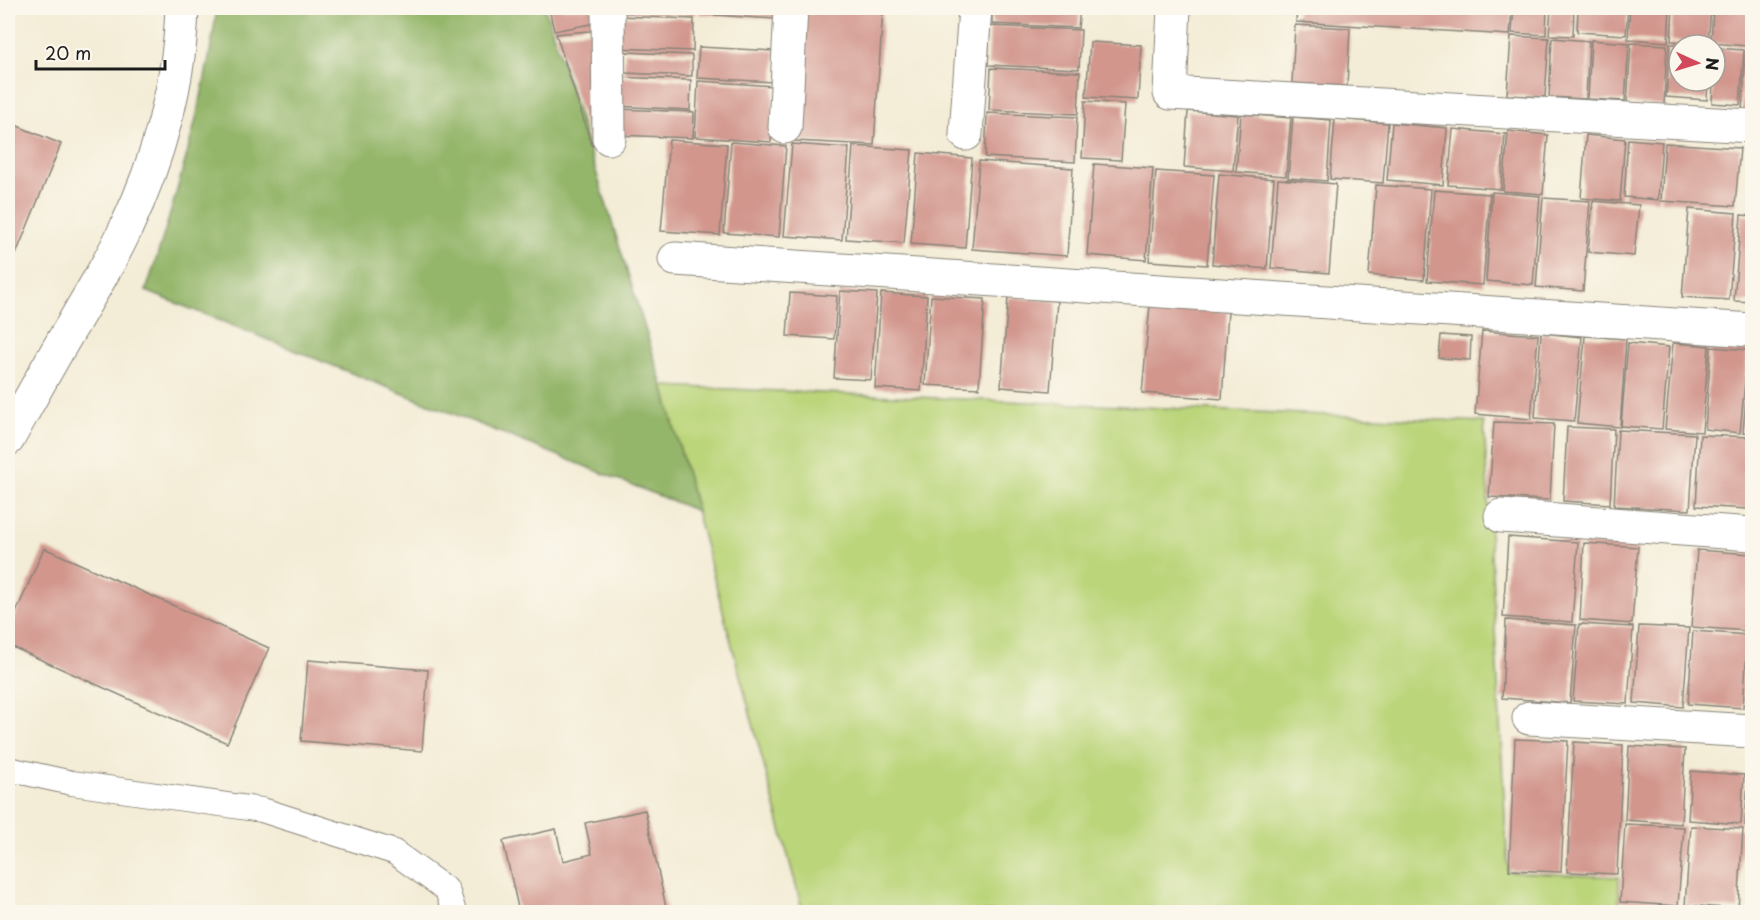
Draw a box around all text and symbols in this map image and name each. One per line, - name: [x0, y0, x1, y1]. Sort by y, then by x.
- scale bar: [36, 33, 165, 71]
- north arrow: [1667, 33, 1727, 93]
- text: 20 m: [45, 39, 91, 66]
- text: N: [1701, 57, 1725, 71]

